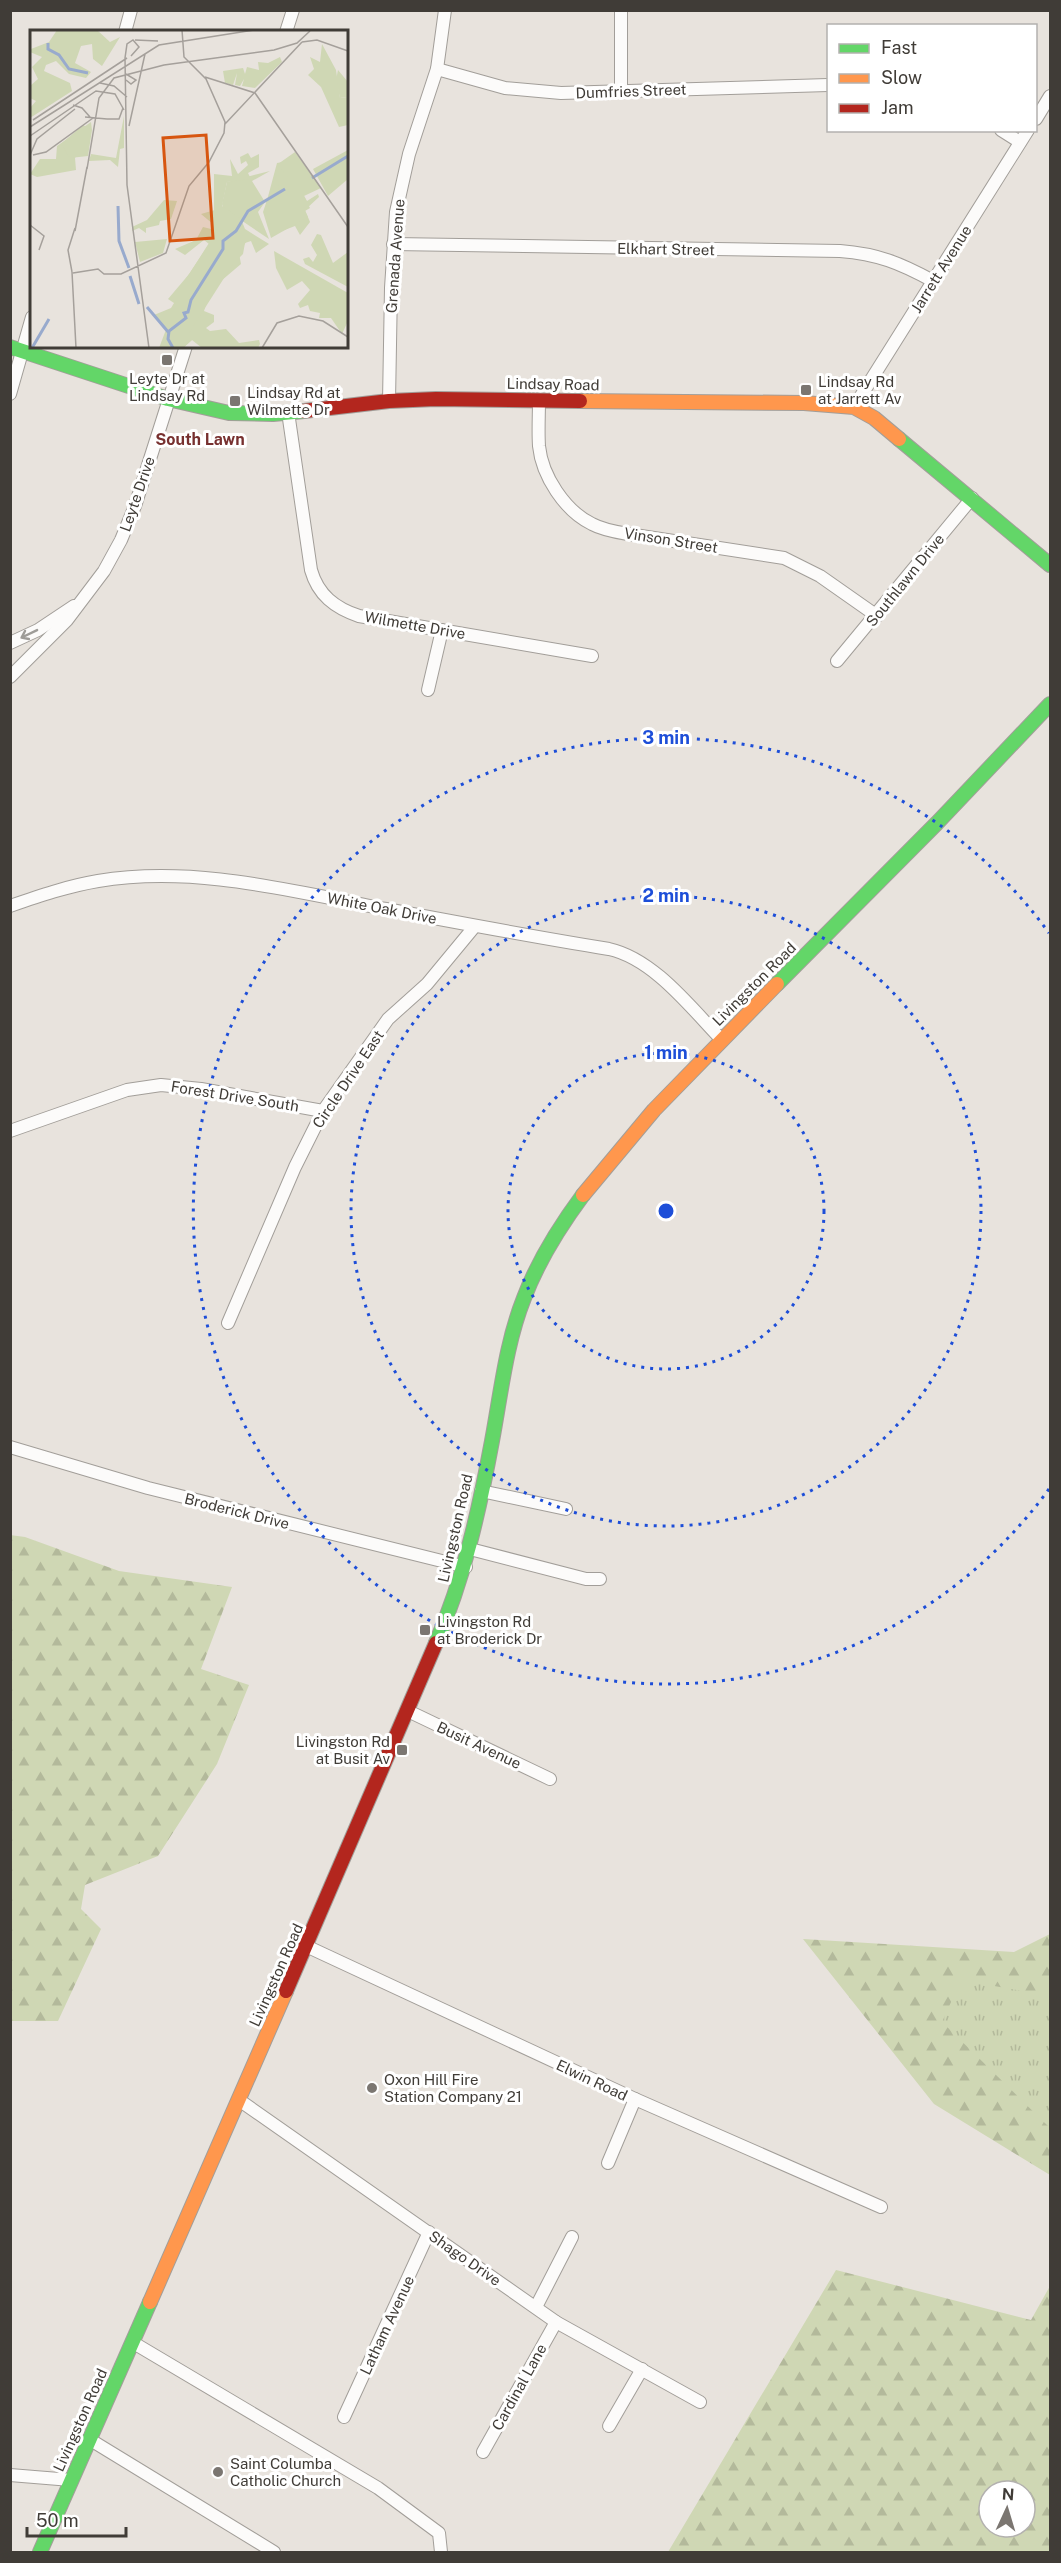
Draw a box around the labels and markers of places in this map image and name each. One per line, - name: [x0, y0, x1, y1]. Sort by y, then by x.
- marker: Leyte Dr at Lindsay Rd: [160, 353, 174, 367]
- place label: Leyte Dr at Lindsay Rd: [129, 370, 205, 404]
- place label: Lindsay Rd at Jarrett Av: [818, 373, 902, 407]
- marker: Lindsay Rd at Jarrett Av: [799, 383, 813, 397]
- place label: Lindsay Rd at Wilmette Dr: [247, 384, 341, 418]
- marker: Lindsay Rd at Wilmette Dr: [228, 394, 242, 408]
- centre of rings: [656, 1201, 676, 1221]
- place label: Livingston Rd at Broderick Dr: [437, 1613, 542, 1647]
- marker: Livingston Rd at Broderick Dr: [418, 1623, 432, 1637]
- place label: Livingston Rd at Busit Av: [296, 1733, 390, 1767]
- marker: Livingston Rd at Busit Av: [395, 1743, 409, 1757]
- place label: Oxon Hill Fire Station Company 21: [384, 2071, 522, 2105]
- marker: Oxon Hill Fire Station Company 21: [365, 2081, 379, 2095]
- place label: Saint Columba Catholic Church: [230, 2455, 341, 2489]
- marker: Saint Columba Catholic Church: [211, 2465, 225, 2479]

